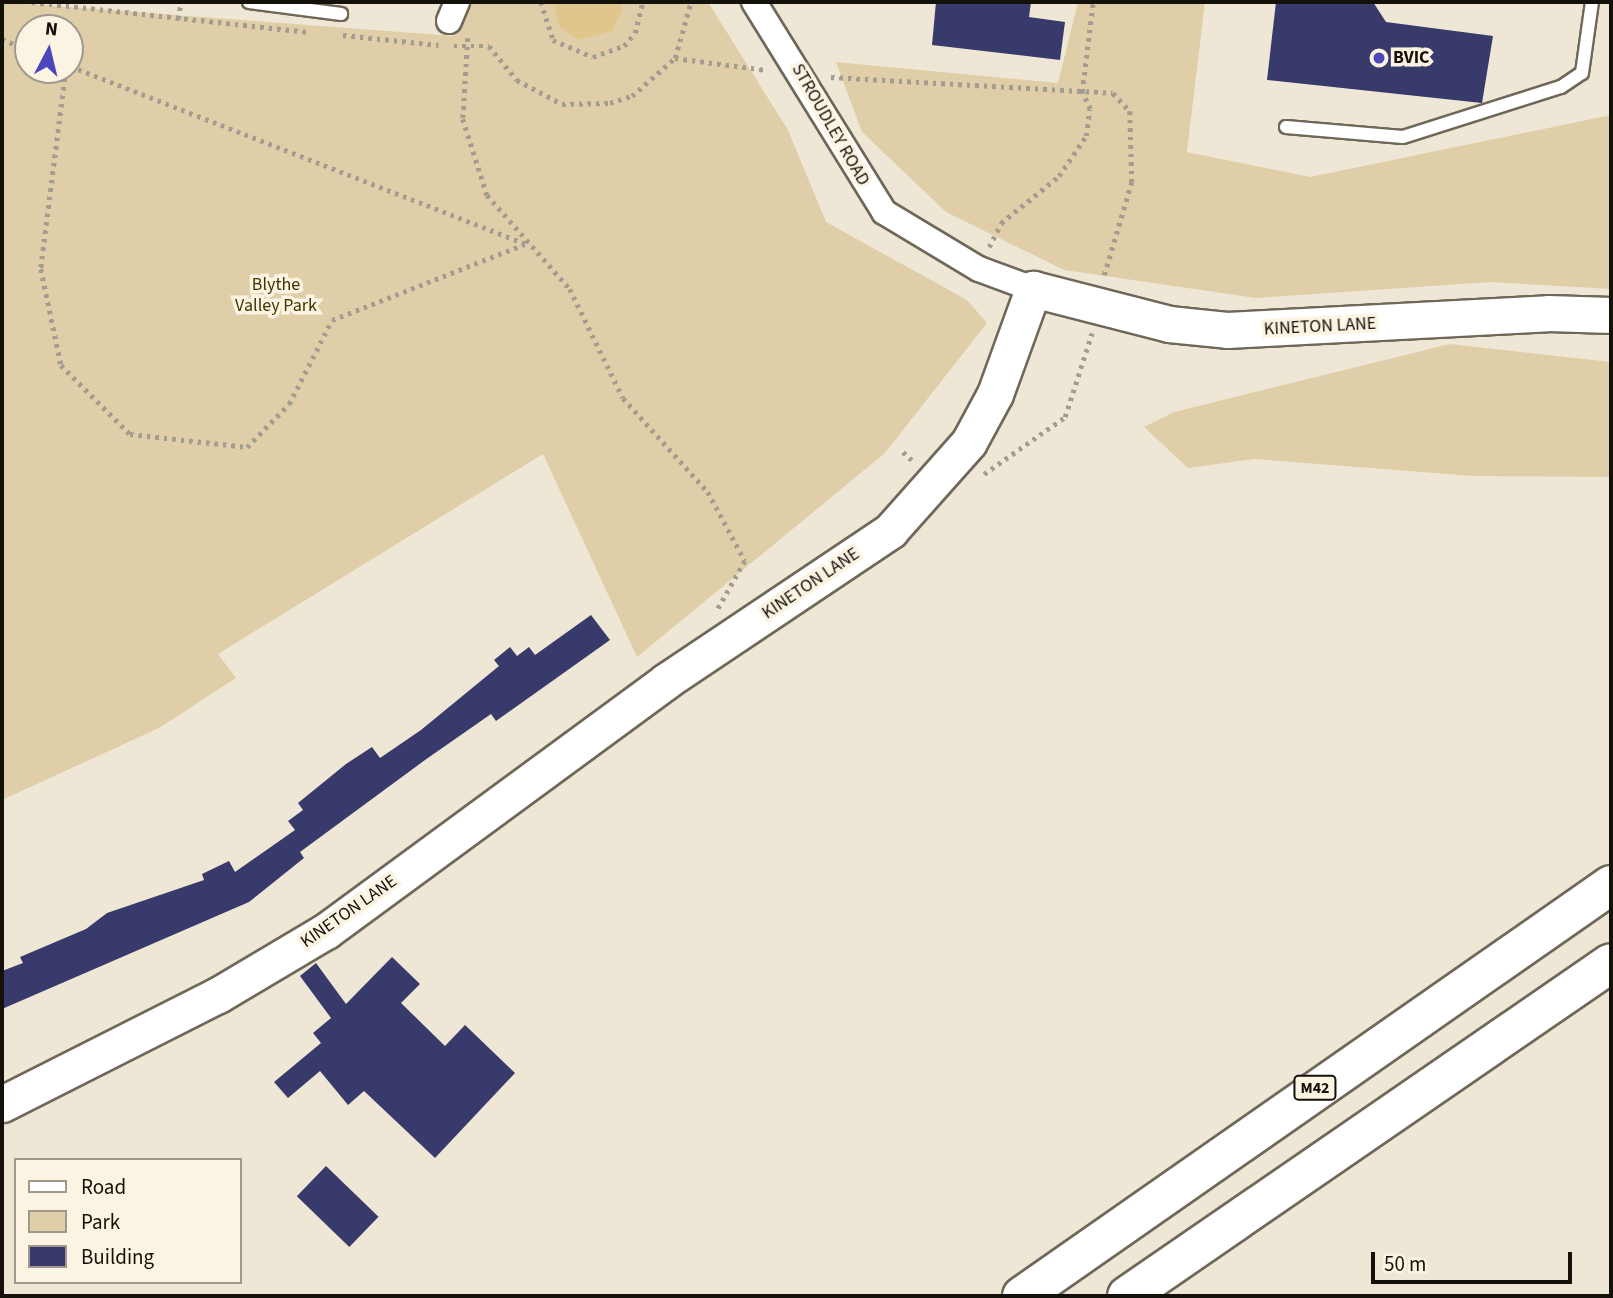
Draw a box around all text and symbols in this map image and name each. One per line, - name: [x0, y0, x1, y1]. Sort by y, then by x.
- north arrow: [14, 14, 84, 84]
- text: N: [43, 15, 59, 44]
- place label: BVIC: [1393, 47, 1430, 69]
- marker: BVIC: [1371, 50, 1387, 66]
- street label: STROUDLEY ROAD: [786, 60, 874, 190]
- park label: Blythe Valley Park: [235, 275, 317, 318]
- street label: KINETON LANE: [1263, 313, 1377, 341]
- street label: KINETON LANE: [758, 544, 864, 624]
- street label: KINETON LANE: [297, 871, 401, 953]
- road number: M42: [1292, 1076, 1338, 1100]
- legend: [14, 1158, 242, 1284]
- text: Road: [81, 1172, 126, 1202]
- text: Park: [81, 1207, 120, 1237]
- scale bar: [1375, 1238, 1576, 1282]
- text: Building: [81, 1242, 154, 1272]
- text: 50 m: [1384, 1249, 1426, 1279]

